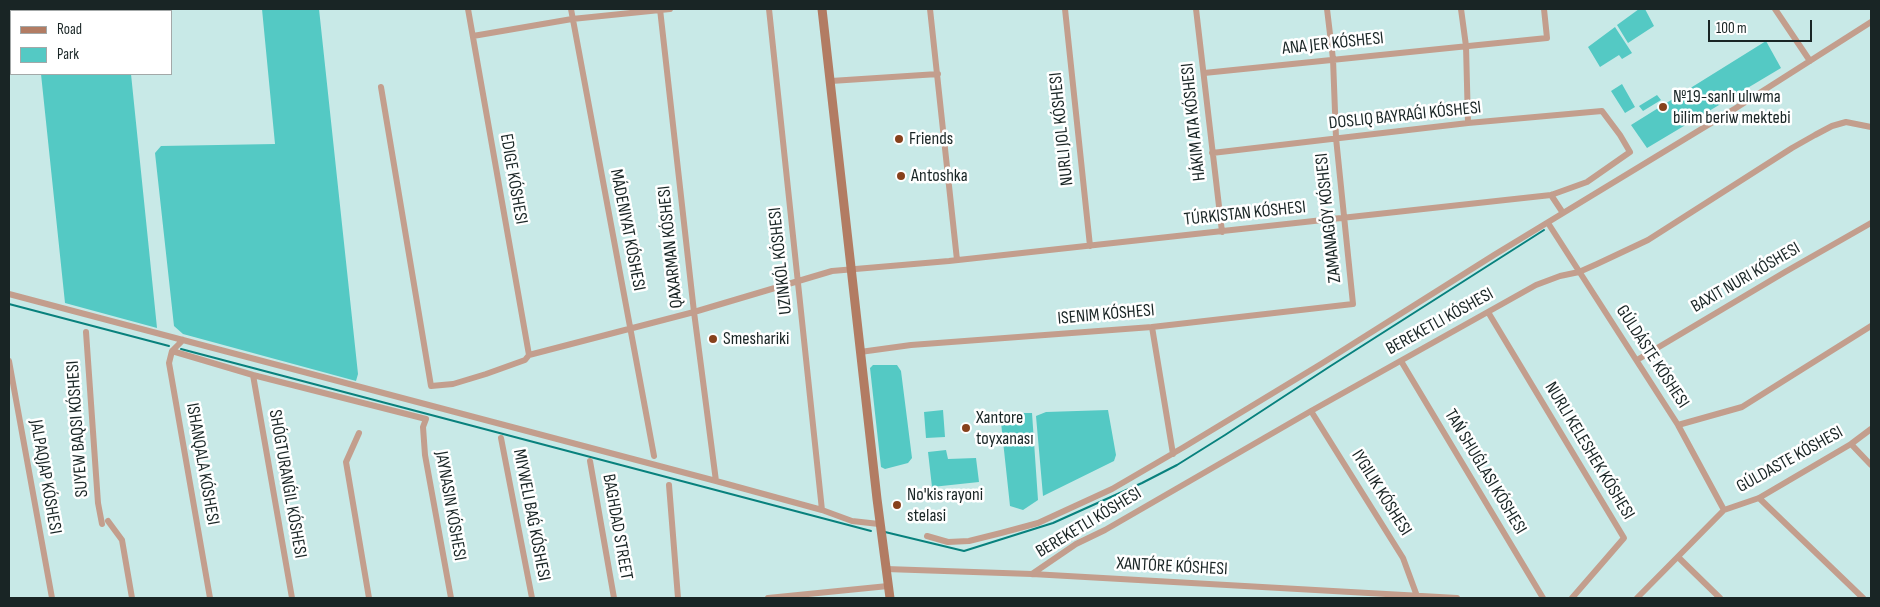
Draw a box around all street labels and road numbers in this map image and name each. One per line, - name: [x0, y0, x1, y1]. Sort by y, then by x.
- street label: ANA JER KÓSHESI: [1281, 28, 1385, 60]
- street label: HÁKIM ATA KÓSHESI: [1177, 62, 1211, 182]
- street label: NURLI JOL KÓSHESI: [1045, 71, 1079, 187]
- street label: DOSLIQ BAYRAǴI KÓSHESI: [1328, 97, 1482, 135]
- street label: EDIGE KÓSHESI: [494, 132, 532, 226]
- street label: ZAMANAGÓY KÓSHESI: [1311, 152, 1347, 284]
- street label: MÁDENIYAT KÓSHESI: [605, 167, 649, 293]
- street label: QAXARMAN KÓSHESI: [654, 185, 688, 309]
- street label: TÚRKISTAN KÓSHESI: [1183, 197, 1307, 231]
- street label: UZINKÓL KÓSHESI: [765, 206, 797, 316]
- street label: BAXIT NURI KÓSHESI: [1688, 238, 1804, 318]
- street label: BEREKETLI KÓSHESI: [1383, 284, 1497, 360]
- street label: ISENIM KÓSHESI: [1057, 300, 1155, 330]
- street label: GÚLDÁSTE KÓSHESI: [1611, 301, 1693, 413]
- street label: SUYEW BAQSI KÓSHESI: [62, 360, 94, 498]
- street label: NURLI KELESHEK KÓSHESI: [1539, 378, 1639, 524]
- street label: ISHANQALA KÓSHESI: [181, 401, 223, 527]
- street label: TAŃ SHUǴLASI KÓSHESI: [1439, 406, 1531, 538]
- street label: SHÓGTURANǴIL KÓSHESI: [263, 408, 311, 560]
- street label: JALPAQJAP KÓSHESI: [24, 418, 66, 536]
- street label: GÚLDASTE KÓSHESI: [1733, 422, 1847, 498]
- street label: IYGILIK KÓSHESI: [1346, 446, 1416, 540]
- street label: MIYWELI BAǴ KÓSHESI: [508, 447, 554, 583]
- street label: JAYNASIN KÓSHESI: [430, 450, 470, 562]
- street label: BAGHDAD STREET: [597, 472, 637, 582]
- street label: BEREKETLI KÓSHESI: [1032, 483, 1146, 563]
- street label: XANTÓRE KÓSHESI: [1116, 553, 1228, 581]

